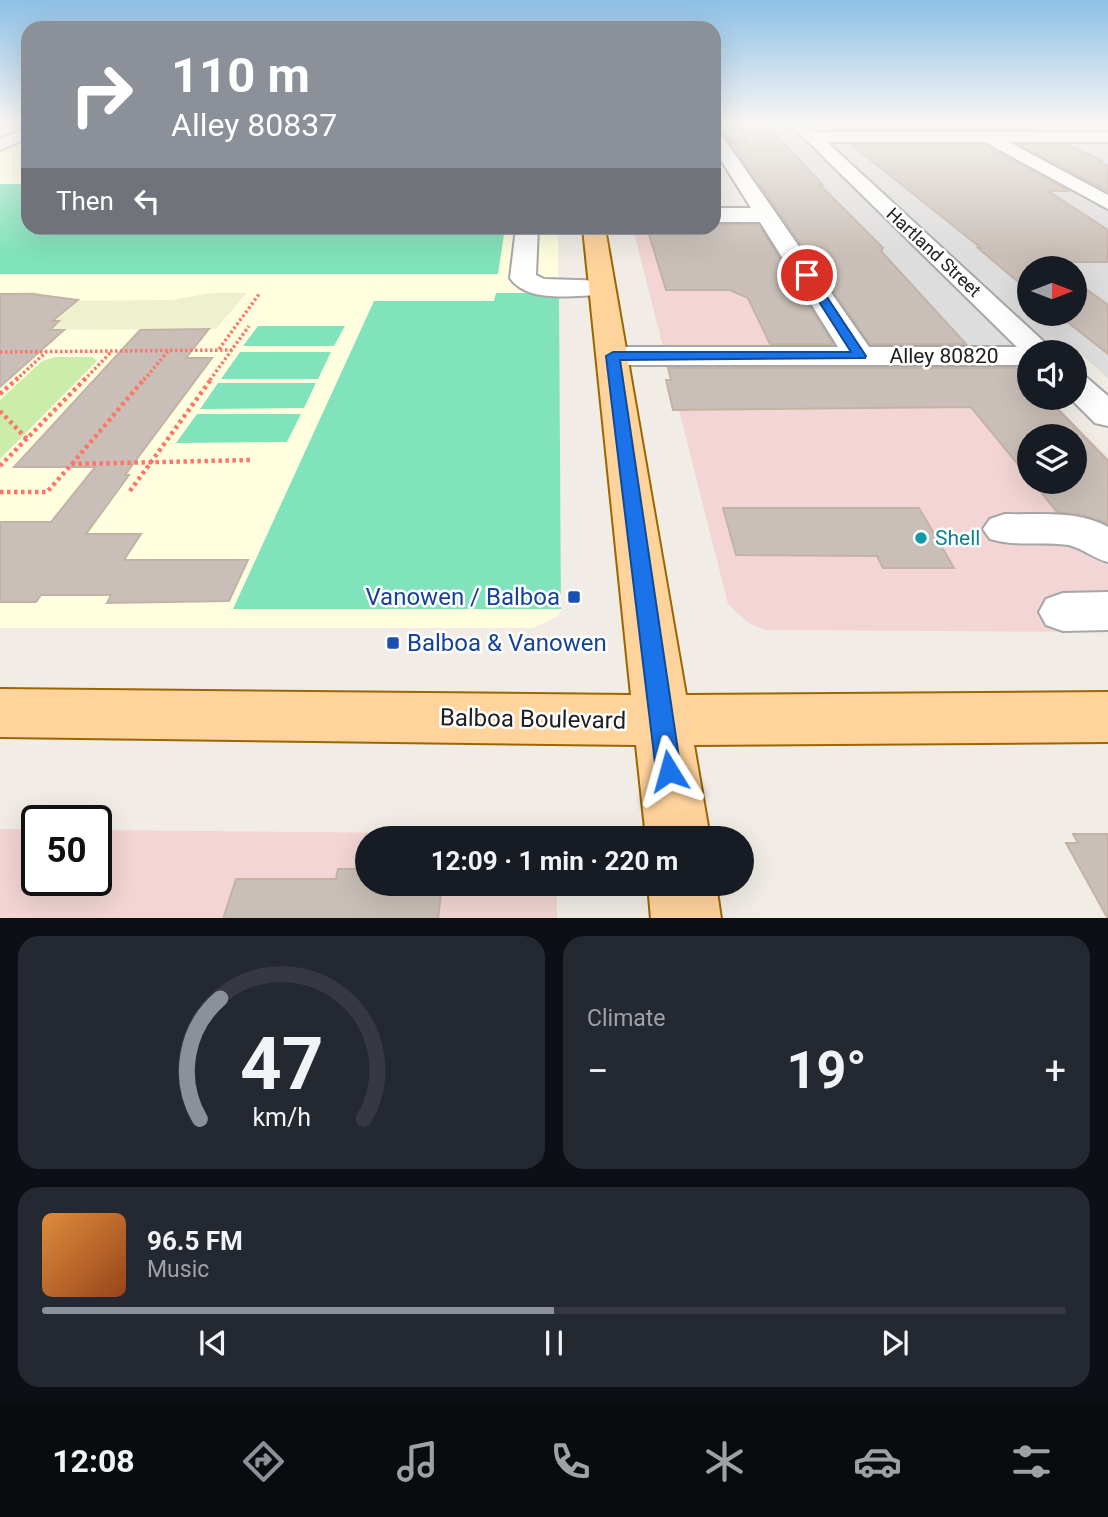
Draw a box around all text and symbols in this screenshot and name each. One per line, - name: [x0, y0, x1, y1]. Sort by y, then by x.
- text: 110 m: [171, 47, 310, 104]
- icon: right: [56, 49, 147, 140]
- text: Alley 80837: [171, 106, 337, 144]
- icon: left: [128, 182, 166, 220]
- text: Then: [56, 186, 114, 216]
- street label: Hartland Street: [882, 203, 986, 301]
- pin: [777, 245, 837, 305]
- icon: arrive: [788, 256, 826, 294]
- north arrow: [1017, 256, 1087, 326]
- map controls: [1017, 256, 1087, 494]
- button: sound: [1017, 340, 1087, 410]
- street label: Alley 80820: [889, 344, 999, 368]
- button: layers: [1017, 424, 1087, 494]
- place label: Shell: [935, 526, 980, 550]
- marker: Shell: [913, 530, 929, 546]
- place label: Vanowen / Balboa: [365, 583, 560, 611]
- marker: Vanowen / Balboa: [566, 589, 582, 605]
- place label: Balboa & Vanowen: [407, 629, 607, 657]
- marker: Balboa & Vanowen: [385, 635, 401, 651]
- street label: Balboa Boulevard: [440, 703, 626, 735]
- position arrow: [632, 734, 706, 808]
- speed limit sign: 50: [21, 805, 112, 896]
- text: 12:09 · 1 min · 220 m: [431, 846, 678, 876]
- text: Climate: [587, 1005, 666, 1032]
- text: 47: [240, 1021, 323, 1107]
- text: 19°: [787, 1040, 867, 1101]
- text: −: [587, 1049, 609, 1093]
- text: +: [1044, 1049, 1066, 1093]
- text: km/h: [252, 1102, 311, 1131]
- text: 96.5 FM: [147, 1226, 243, 1256]
- text: Music: [147, 1256, 209, 1283]
- icon: previous: [194, 1324, 232, 1362]
- icon: pause: [535, 1324, 573, 1362]
- icon: next: [876, 1324, 914, 1362]
- icon: directions: [239, 1437, 288, 1486]
- icon: music: [393, 1437, 442, 1486]
- icon: phone: [546, 1437, 595, 1486]
- icon: climate: [700, 1437, 749, 1486]
- icon: car: [853, 1437, 902, 1486]
- icon: filters: [1007, 1437, 1056, 1486]
- text: 12:08: [52, 1442, 135, 1480]

